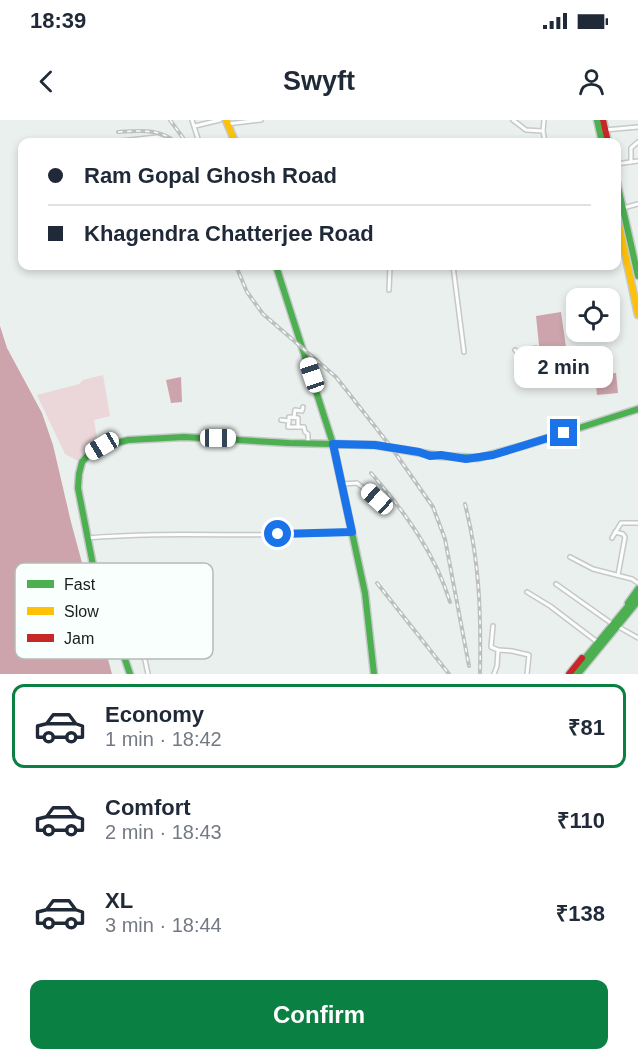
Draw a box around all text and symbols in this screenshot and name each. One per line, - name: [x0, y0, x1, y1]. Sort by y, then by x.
- text: 18:39: [30, 8, 86, 33]
- icon: back: [30, 65, 63, 98]
- icon: person: [575, 65, 608, 98]
- text: Swyft: [283, 66, 355, 96]
- text: Ram Gopal Ghosh Road: [84, 163, 337, 188]
- text: Khagendra Chatterjee Road: [84, 221, 374, 246]
- map controls: [566, 288, 620, 342]
- button: locate: [566, 288, 620, 342]
- callout: 2 min: [514, 346, 614, 388]
- car: [298, 355, 326, 395]
- text: 2 min: [537, 356, 590, 378]
- route end: [550, 419, 577, 446]
- car: [82, 429, 122, 463]
- car: [200, 429, 236, 447]
- car: [358, 480, 396, 518]
- route start: [264, 520, 291, 547]
- legend: [15, 563, 213, 659]
- text: Fast: [64, 576, 96, 593]
- text: Slow: [64, 603, 99, 620]
- text: Jam: [64, 630, 94, 647]
- icon: car: [33, 699, 87, 753]
- text: Economy: [105, 702, 204, 727]
- text: ₹81: [568, 715, 605, 740]
- text: 1 min · 18:42: [105, 728, 222, 750]
- icon: car: [33, 792, 87, 846]
- text: Comfort: [105, 795, 191, 820]
- text: ₹110: [557, 808, 605, 833]
- text: 2 min · 18:43: [105, 821, 222, 843]
- icon: car: [33, 885, 87, 939]
- text: XL: [105, 888, 133, 913]
- text: ₹138: [556, 901, 605, 926]
- text: 3 min · 18:44: [105, 914, 222, 936]
- button: Confirm: [30, 980, 608, 1049]

